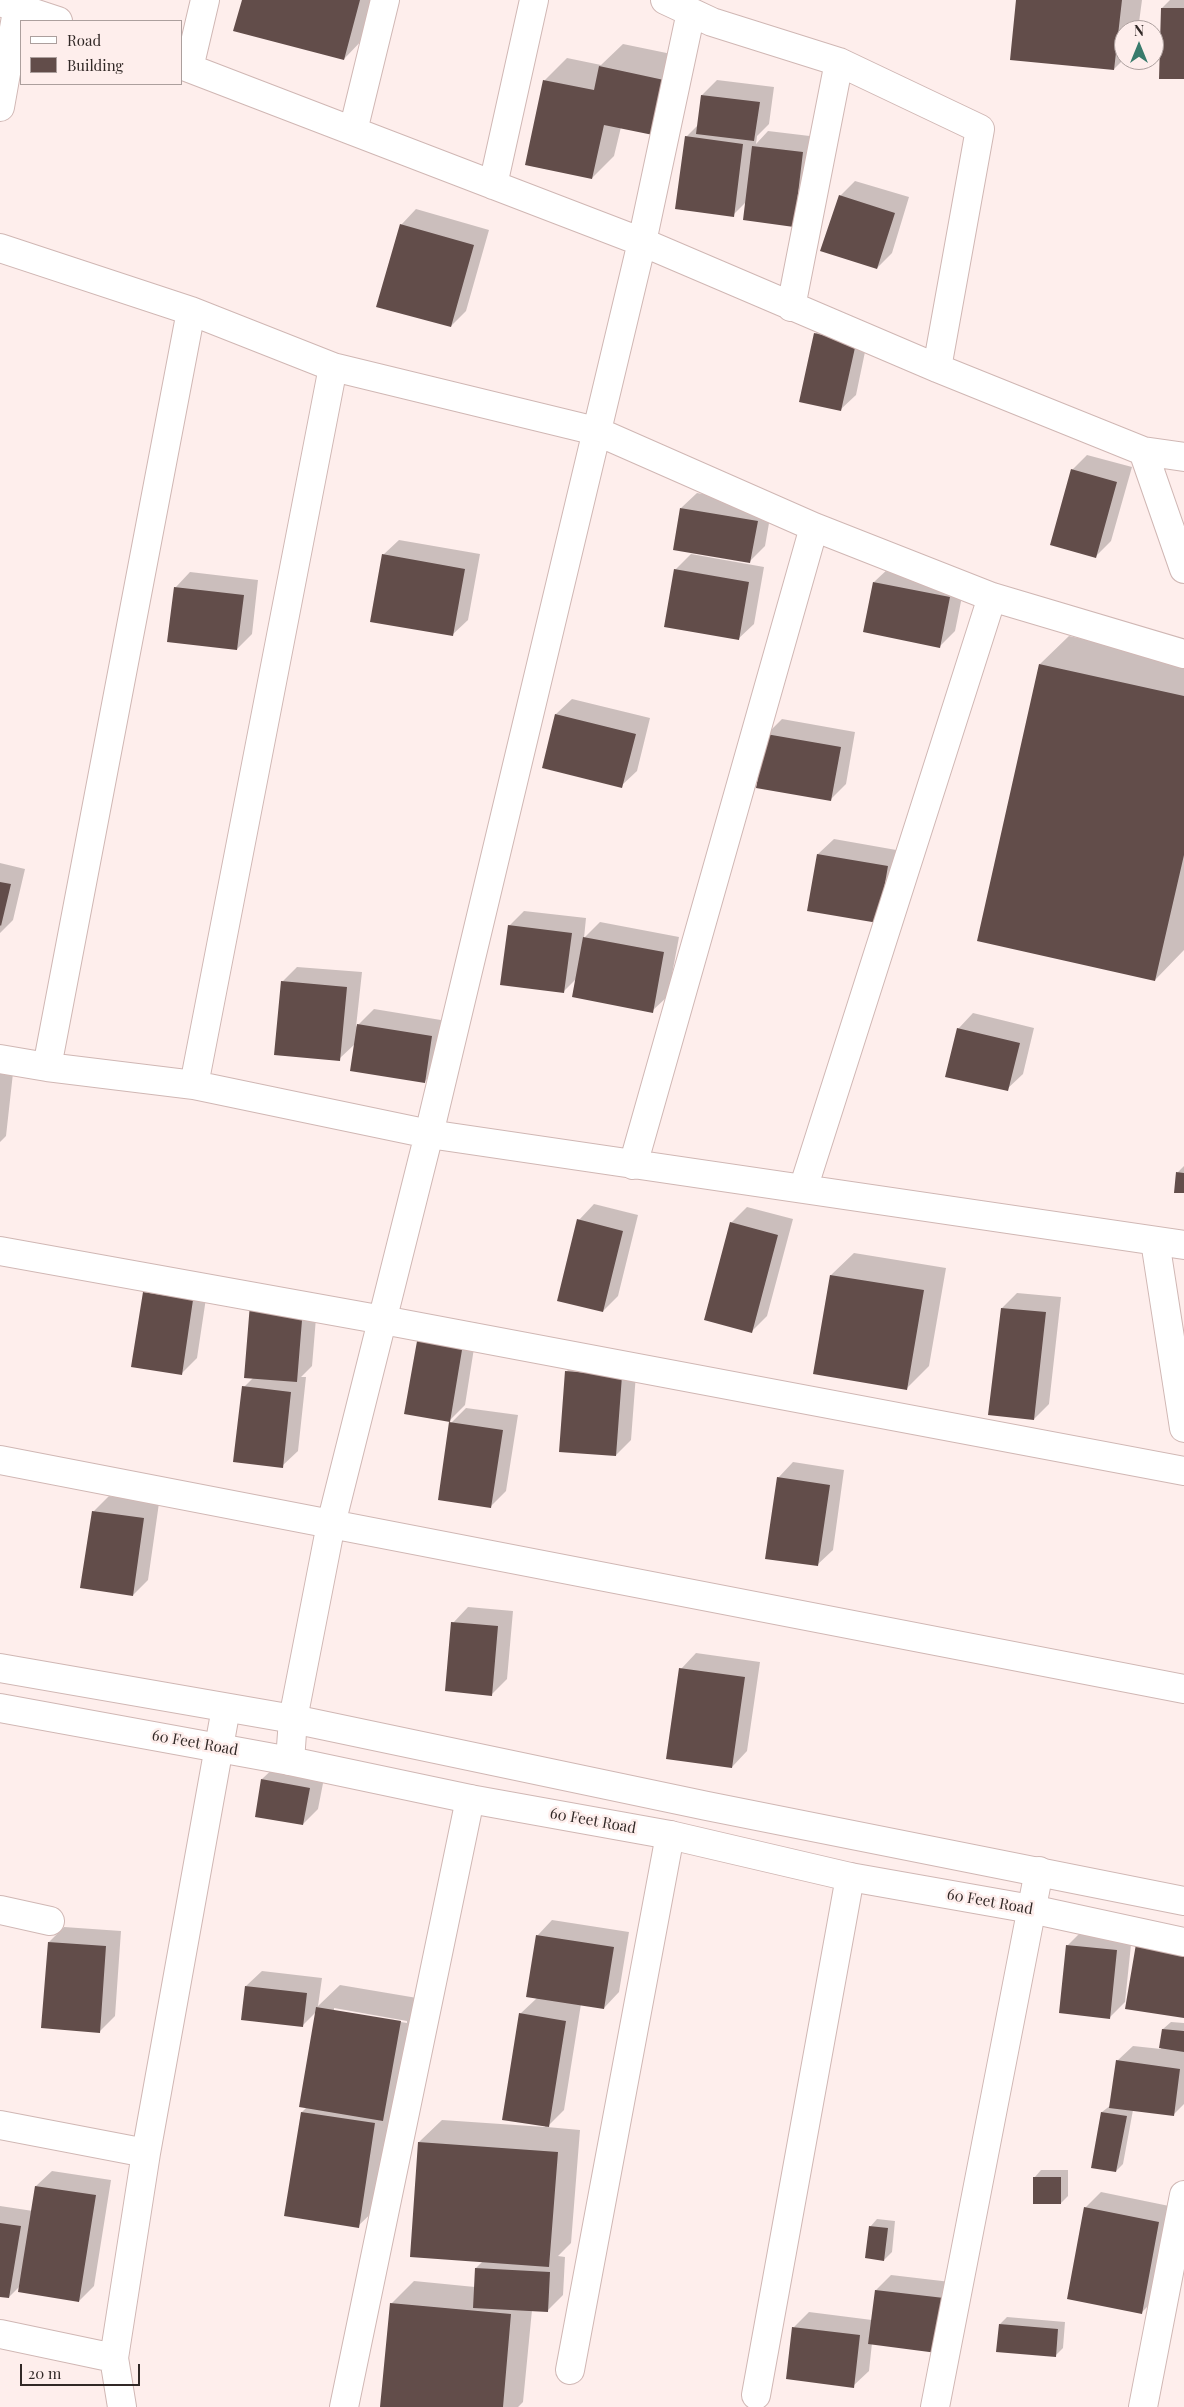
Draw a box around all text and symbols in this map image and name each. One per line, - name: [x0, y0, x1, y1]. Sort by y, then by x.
- legend: [20, 20, 182, 85]
- north arrow: [1114, 20, 1164, 70]
- text: N: [1134, 21, 1144, 40]
- text: Road: [67, 30, 101, 50]
- text: Building: [67, 55, 123, 75]
- street label: 60 Feet Road: [151, 1727, 239, 1759]
- street label: 60 Feet Road: [549, 1805, 637, 1837]
- street label: 60 Feet Road: [946, 1886, 1034, 1918]
- scale bar: [22, 2354, 142, 2386]
- text: 20 m: [28, 2363, 61, 2383]

